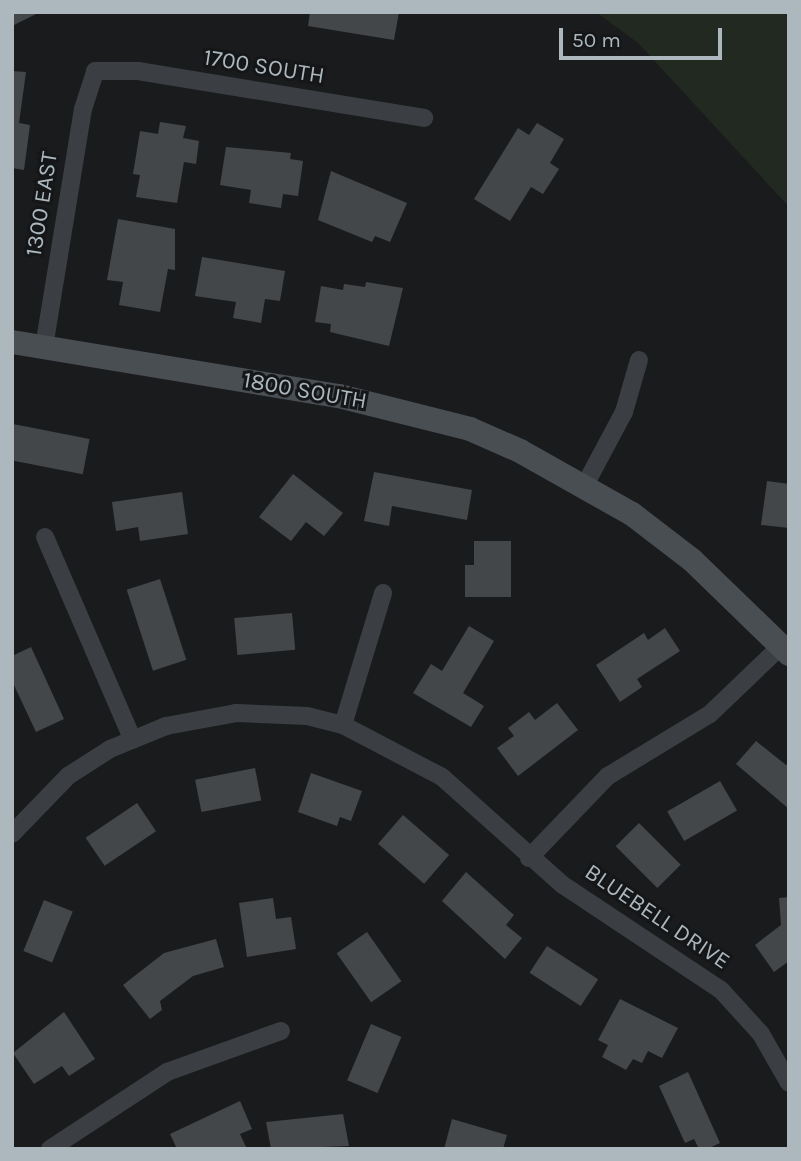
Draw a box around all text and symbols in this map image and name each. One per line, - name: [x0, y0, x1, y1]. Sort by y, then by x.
- scale bar: [563, 14, 726, 58]
- text: 50 m: [572, 28, 621, 52]
- street label: 1700 SOUTH: [202, 44, 326, 90]
- street label: 1300 EAST: [20, 150, 64, 258]
- street label: 1800 SOUTH: [241, 367, 369, 415]
- street label: BLUEBELL DRIVE: [579, 858, 735, 976]

